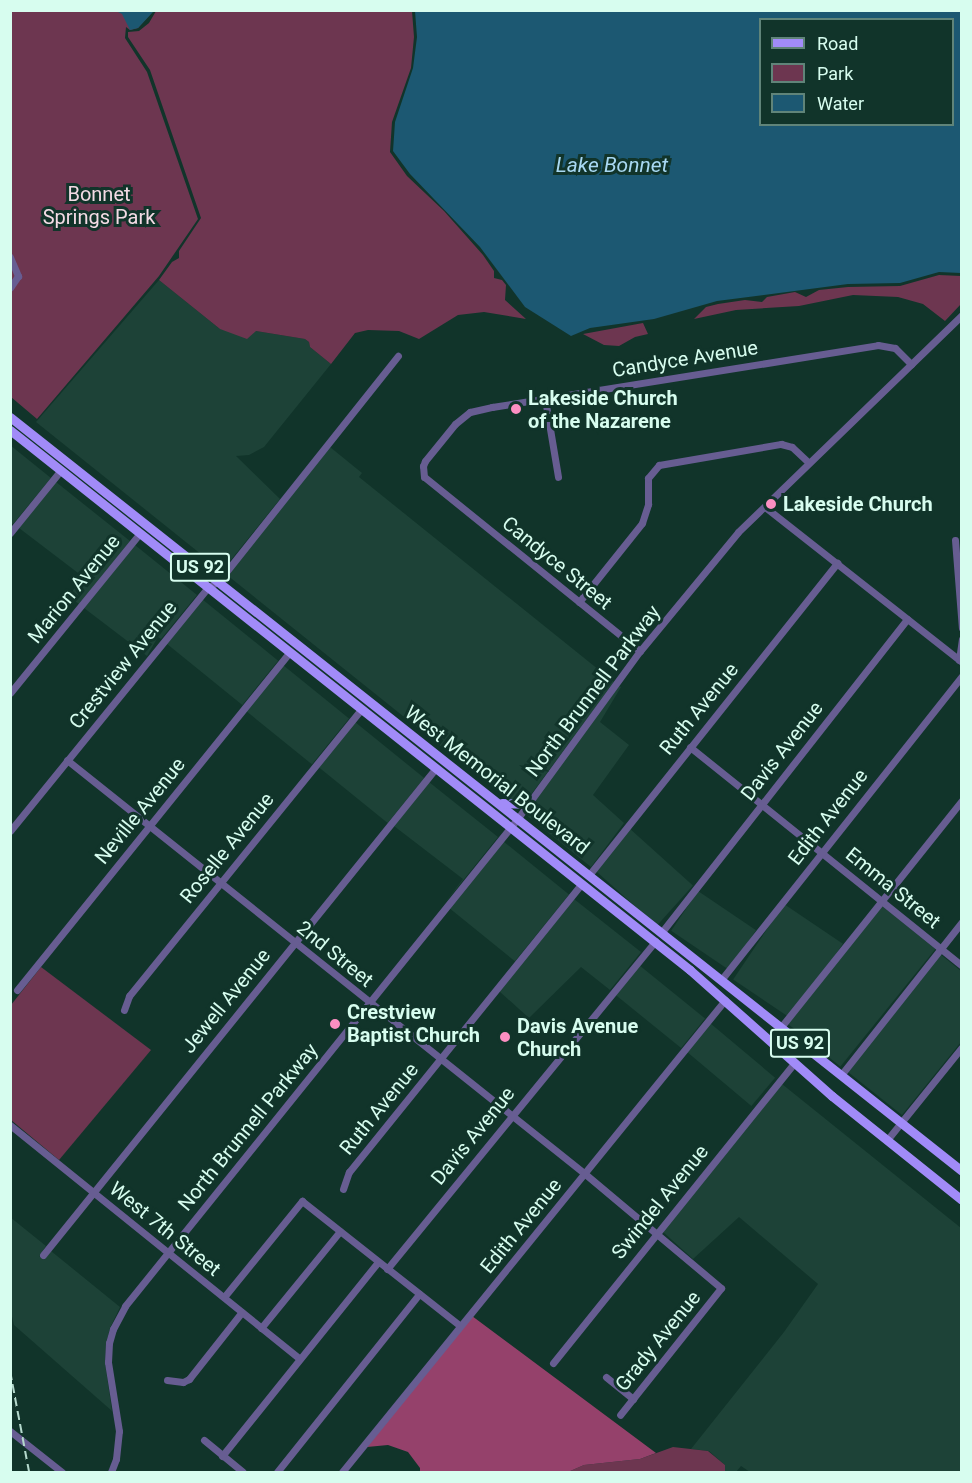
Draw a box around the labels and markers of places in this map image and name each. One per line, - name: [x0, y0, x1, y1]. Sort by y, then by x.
- place label: Lakeside Church of the Nazarene: [528, 386, 678, 433]
- marker: Lakeside Church of the Nazarene: [509, 402, 523, 416]
- place label: Lakeside Church: [783, 492, 933, 516]
- marker: Lakeside Church: [764, 497, 778, 511]
- place label: Crestview Baptist Church: [347, 1000, 480, 1047]
- place label: Davis Avenue Church: [517, 1014, 638, 1061]
- marker: Crestview Baptist Church: [328, 1017, 342, 1031]
- marker: Davis Avenue Church: [498, 1030, 512, 1044]

